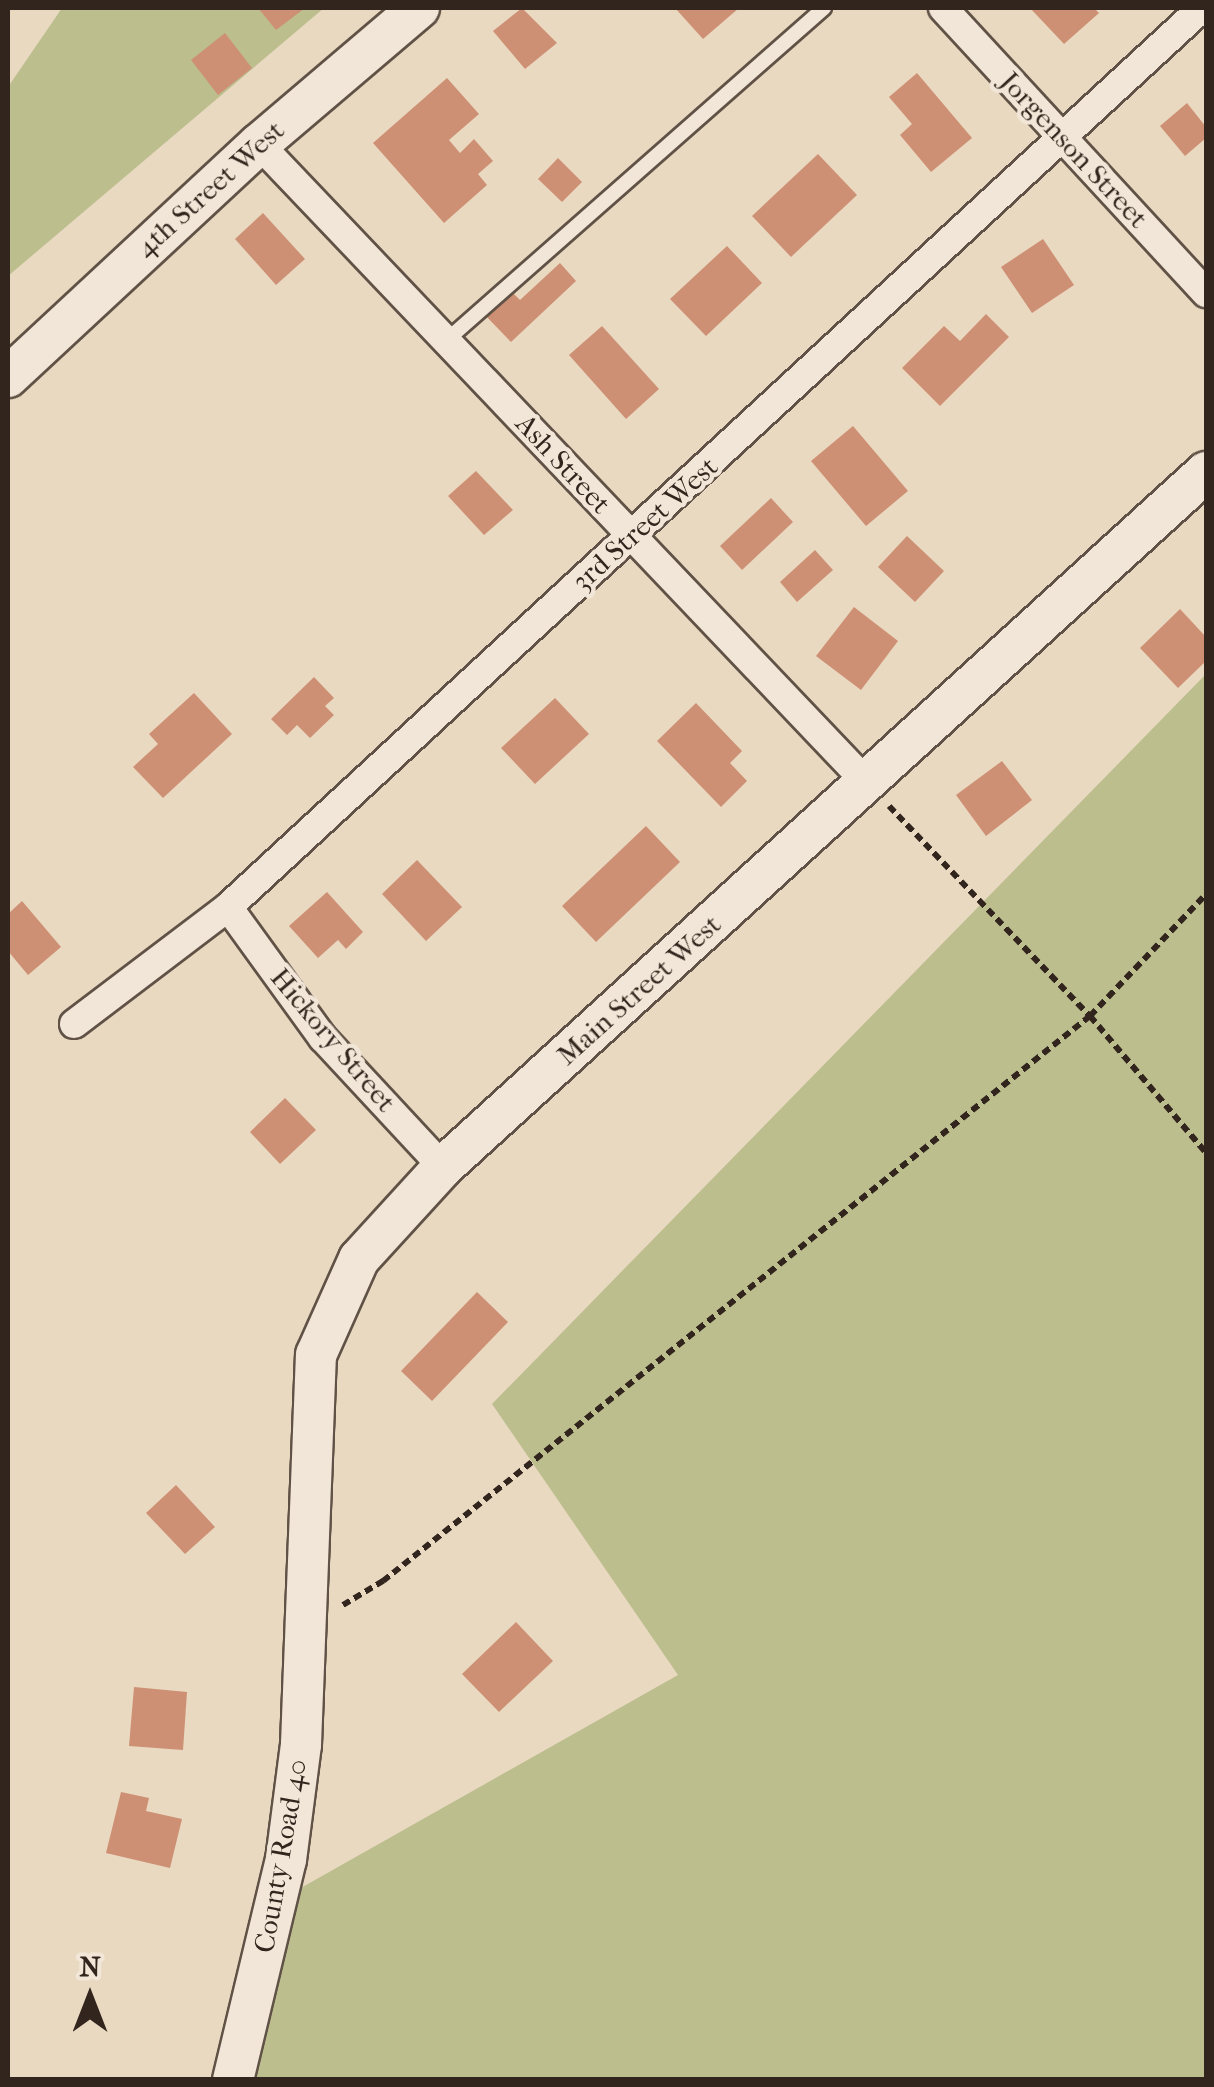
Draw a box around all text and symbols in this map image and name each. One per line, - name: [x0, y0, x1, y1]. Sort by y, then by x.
- street label: Jorgenson Street: [993, 65, 1155, 235]
- street label: 4th Street West: [129, 114, 291, 264]
- street label: Ash Street: [508, 407, 618, 521]
- street label: 3rd Street West: [565, 450, 725, 598]
- street label: Main Street West: [550, 908, 728, 1072]
- street label: Hickory Street: [263, 961, 403, 1119]
- street label: County Road 40: [247, 1757, 315, 1955]
- north arrow: [40, 1947, 140, 2047]
- text: N: [79, 1950, 101, 1983]

